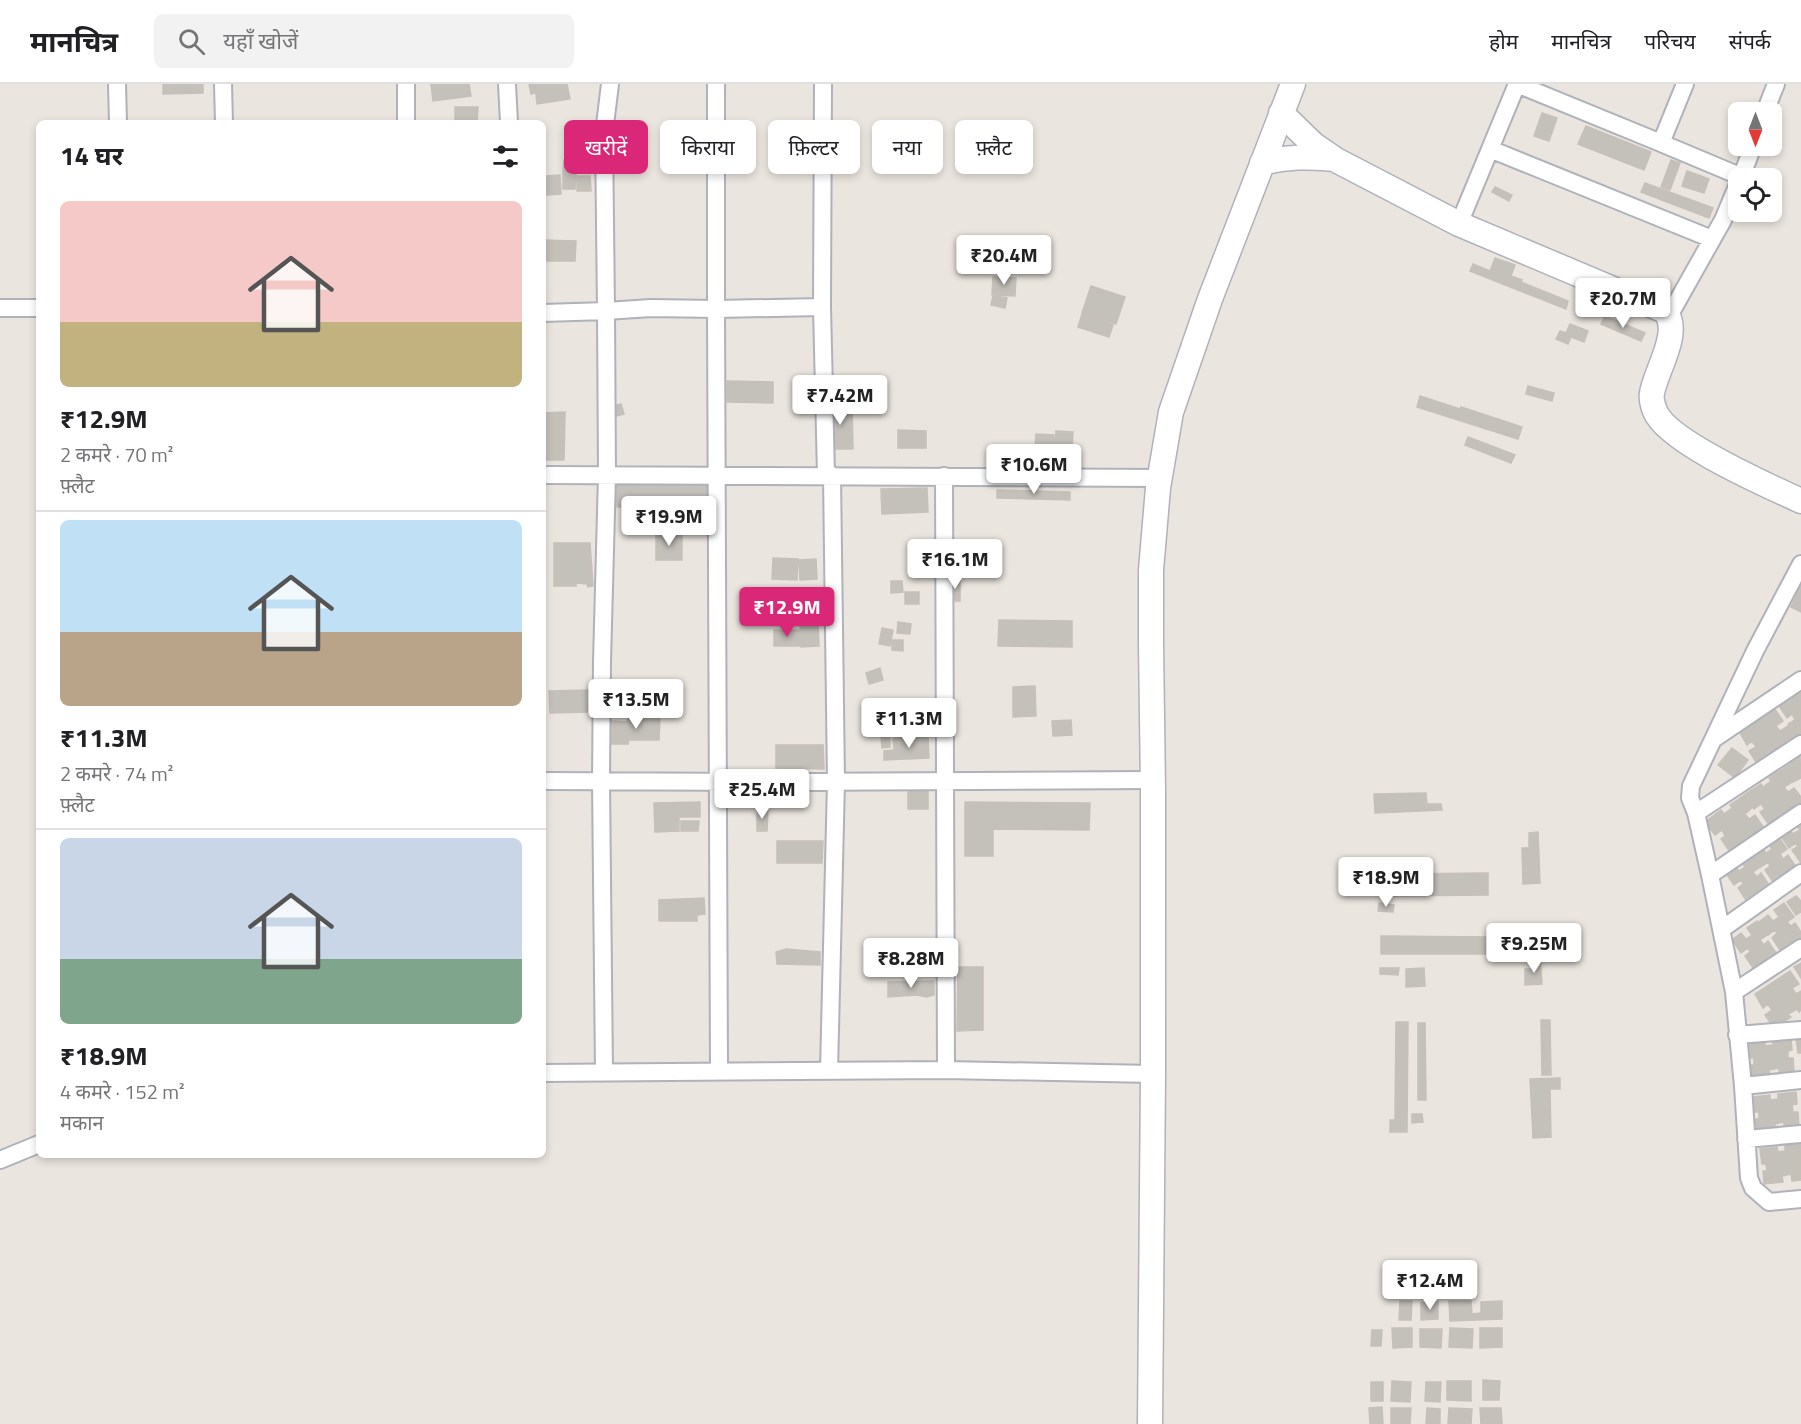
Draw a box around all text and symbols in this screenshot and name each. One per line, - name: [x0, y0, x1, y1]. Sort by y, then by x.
- search box: [154, 14, 574, 68]
- text: मानचित्र: [30, 20, 118, 63]
- text: यहाँ खोजें: [223, 24, 298, 58]
- icon: search: [175, 25, 208, 58]
- text: होम: [1489, 25, 1518, 57]
- text: मानचित्र: [1551, 25, 1611, 57]
- text: परिचय: [1644, 25, 1696, 57]
- text: संपर्क: [1729, 25, 1771, 57]
- north arrow: [1728, 102, 1782, 156]
- map controls: [1728, 102, 1782, 222]
- chip: खरीदें: [564, 120, 648, 174]
- chip: किराया: [660, 120, 756, 174]
- chip: फ़िल्टर: [768, 120, 860, 174]
- chip: नया: [872, 120, 943, 174]
- chip: फ़्लैट: [955, 120, 1033, 174]
- text: 14 घर: [60, 136, 123, 175]
- icon: filters: [489, 140, 522, 173]
- button: locate: [1728, 168, 1782, 222]
- pin: ₹20.4M: [955, 235, 1053, 286]
- text: ₹20.4M: [970, 239, 1038, 270]
- icon: home: [237, 240, 345, 348]
- pin: ₹20.7M: [1574, 278, 1672, 329]
- text: ₹20.7M: [1589, 282, 1657, 313]
- pin: ₹7.42M: [791, 375, 889, 426]
- text: ₹7.42M: [806, 379, 874, 410]
- text: ₹12.9M: [60, 399, 148, 438]
- text: 2 कमरे · 70 m²: [60, 439, 173, 470]
- pin: ₹10.6M: [985, 444, 1083, 495]
- text: ₹10.6M: [1000, 448, 1068, 479]
- text: फ़्लैट: [60, 470, 95, 501]
- pin: ₹19.9M: [620, 496, 718, 547]
- text: ₹19.9M: [635, 500, 703, 531]
- pin: ₹16.1M: [906, 539, 1004, 590]
- text: ₹16.1M: [921, 543, 989, 574]
- icon: home: [237, 559, 345, 667]
- pin: ₹12.9M: [738, 587, 836, 638]
- text: ₹12.9M: [753, 591, 821, 622]
- pin: ₹13.5M: [587, 679, 685, 730]
- text: ₹13.5M: [602, 683, 670, 714]
- pin: ₹11.3M: [860, 698, 958, 749]
- text: ₹11.3M: [875, 702, 943, 733]
- text: ₹11.3M: [60, 718, 148, 757]
- text: 2 कमरे · 74 m²: [60, 758, 173, 789]
- pin: ₹25.4M: [713, 769, 811, 820]
- text: ₹25.4M: [728, 773, 796, 804]
- text: फ़्लैट: [60, 789, 95, 820]
- pin: ₹18.9M: [1337, 857, 1435, 908]
- text: ₹18.9M: [1352, 861, 1420, 892]
- icon: home: [237, 877, 345, 985]
- pin: ₹9.25M: [1485, 923, 1583, 974]
- text: ₹9.25M: [1500, 927, 1568, 958]
- pin: ₹8.28M: [862, 938, 960, 989]
- text: ₹8.28M: [877, 942, 945, 973]
- text: ₹18.9M: [60, 1036, 148, 1075]
- text: 4 कमरे · 152 m²: [60, 1076, 185, 1107]
- text: मकान: [60, 1107, 104, 1138]
- pin: ₹12.4M: [1381, 1260, 1479, 1311]
- text: ₹12.4M: [1396, 1264, 1464, 1295]

